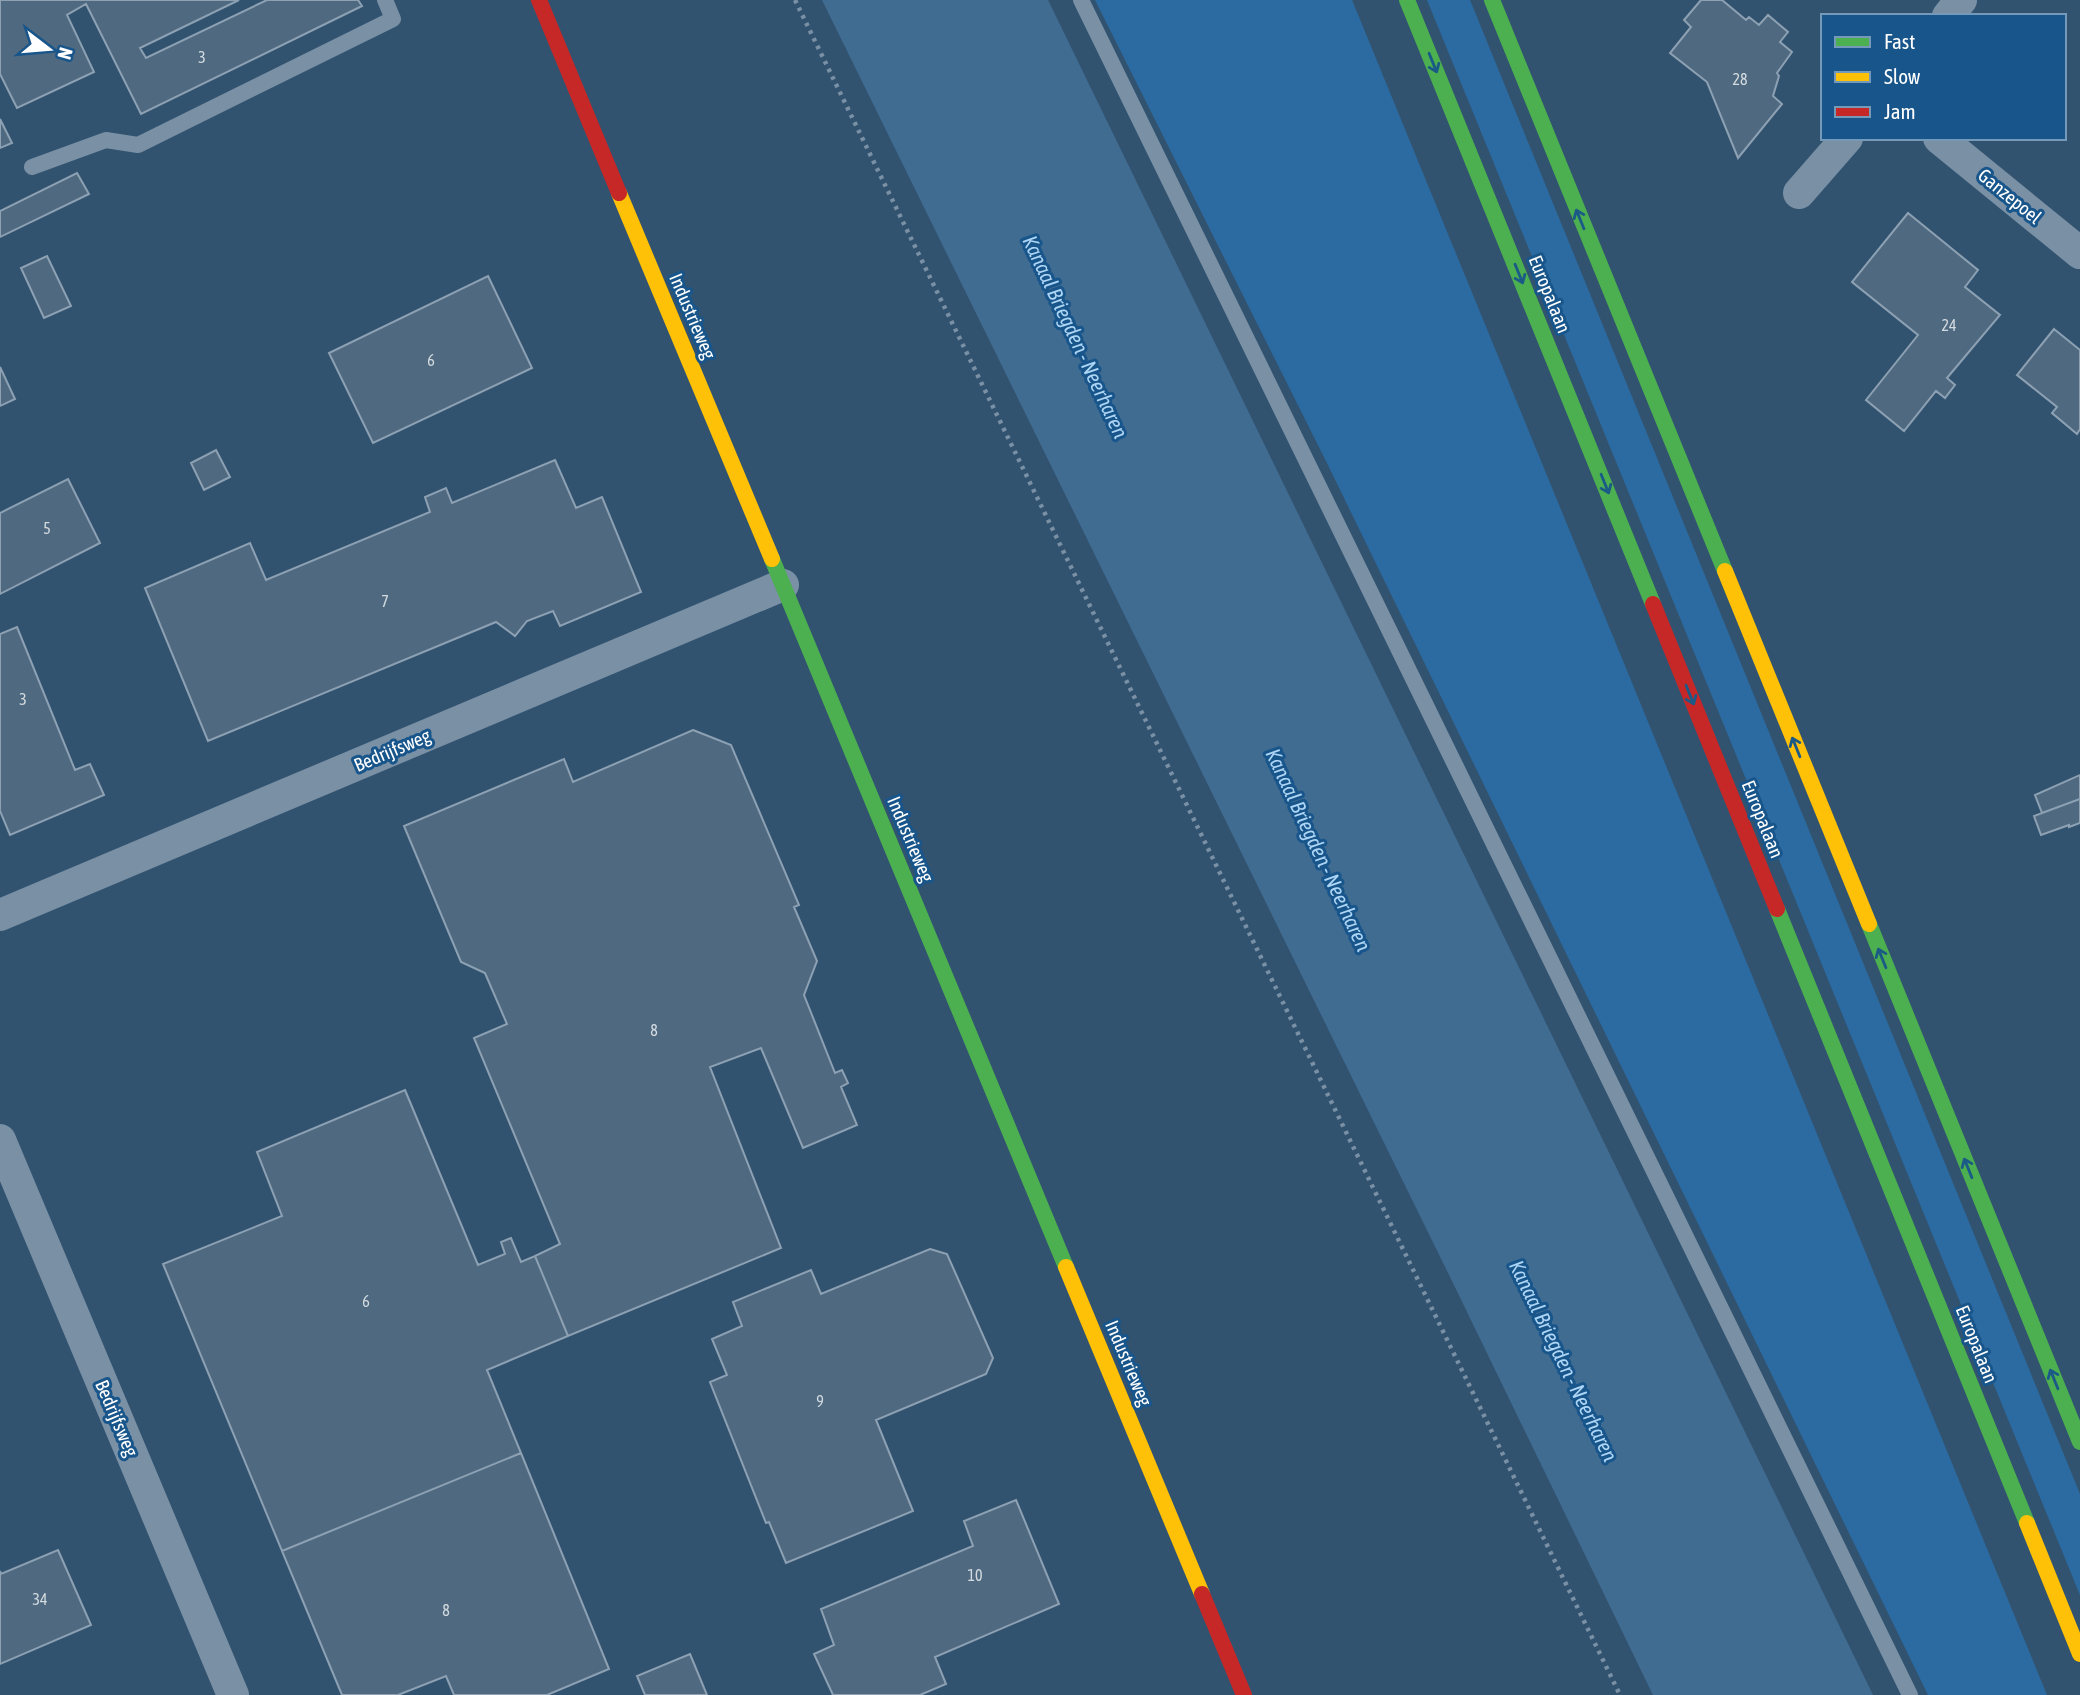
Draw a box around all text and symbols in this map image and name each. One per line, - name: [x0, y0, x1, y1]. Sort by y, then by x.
- north arrow: [14, 14, 84, 84]
- legend: [1821, 14, 2066, 140]
- text: Fast: [1884, 29, 1915, 53]
- text: N: [53, 45, 77, 62]
- house number: 3: [198, 48, 206, 66]
- one-way arrow: [1427, 52, 1440, 74]
- text: Slow: [1884, 64, 1921, 88]
- house number: 28: [1732, 70, 1748, 88]
- text: Jam: [1884, 99, 1916, 123]
- street label: Ganzepoel: [1974, 164, 2046, 228]
- one-way arrow: [1573, 209, 1586, 231]
- water label: Kanaal Briegden - Neerharen: [1018, 232, 1133, 442]
- street label: Europalaan: [1525, 252, 1575, 336]
- one-way arrow: [1513, 262, 1526, 284]
- street label: Industrieweg: [665, 270, 721, 363]
- house number: 24: [1941, 316, 1957, 334]
- house number: 6: [427, 351, 435, 369]
- one-way arrow: [1599, 473, 1612, 495]
- house number: 5: [43, 519, 51, 537]
- house number: 7: [381, 592, 389, 610]
- one-way arrow: [1685, 684, 1698, 706]
- house number: 3: [19, 690, 27, 708]
- street label: Bedrijfsweg: [351, 724, 434, 776]
- one-way arrow: [1788, 737, 1801, 759]
- water label: Kanaal Briegden - Neerharen: [1261, 745, 1376, 955]
- street label: Europalaan: [1738, 777, 1788, 861]
- street label: Industrieweg: [883, 793, 939, 886]
- one-way arrow: [1875, 947, 1888, 969]
- house number: 8: [650, 1021, 658, 1039]
- one-way arrow: [1961, 1158, 1974, 1180]
- water label: Kanaal Briegden - Neerharen: [1505, 1256, 1623, 1465]
- house number: 6: [362, 1292, 370, 1310]
- street label: Europalaan: [1952, 1302, 2002, 1386]
- street label: Industrieweg: [1101, 1317, 1157, 1410]
- one-way arrow: [2047, 1369, 2060, 1390]
- street label: Bedrijfsweg: [91, 1377, 143, 1460]
- house number: 9: [816, 1392, 824, 1410]
- house number: 10: [967, 1566, 983, 1584]
- house number: 34: [32, 1590, 48, 1608]
- house number: 8: [442, 1601, 450, 1619]

